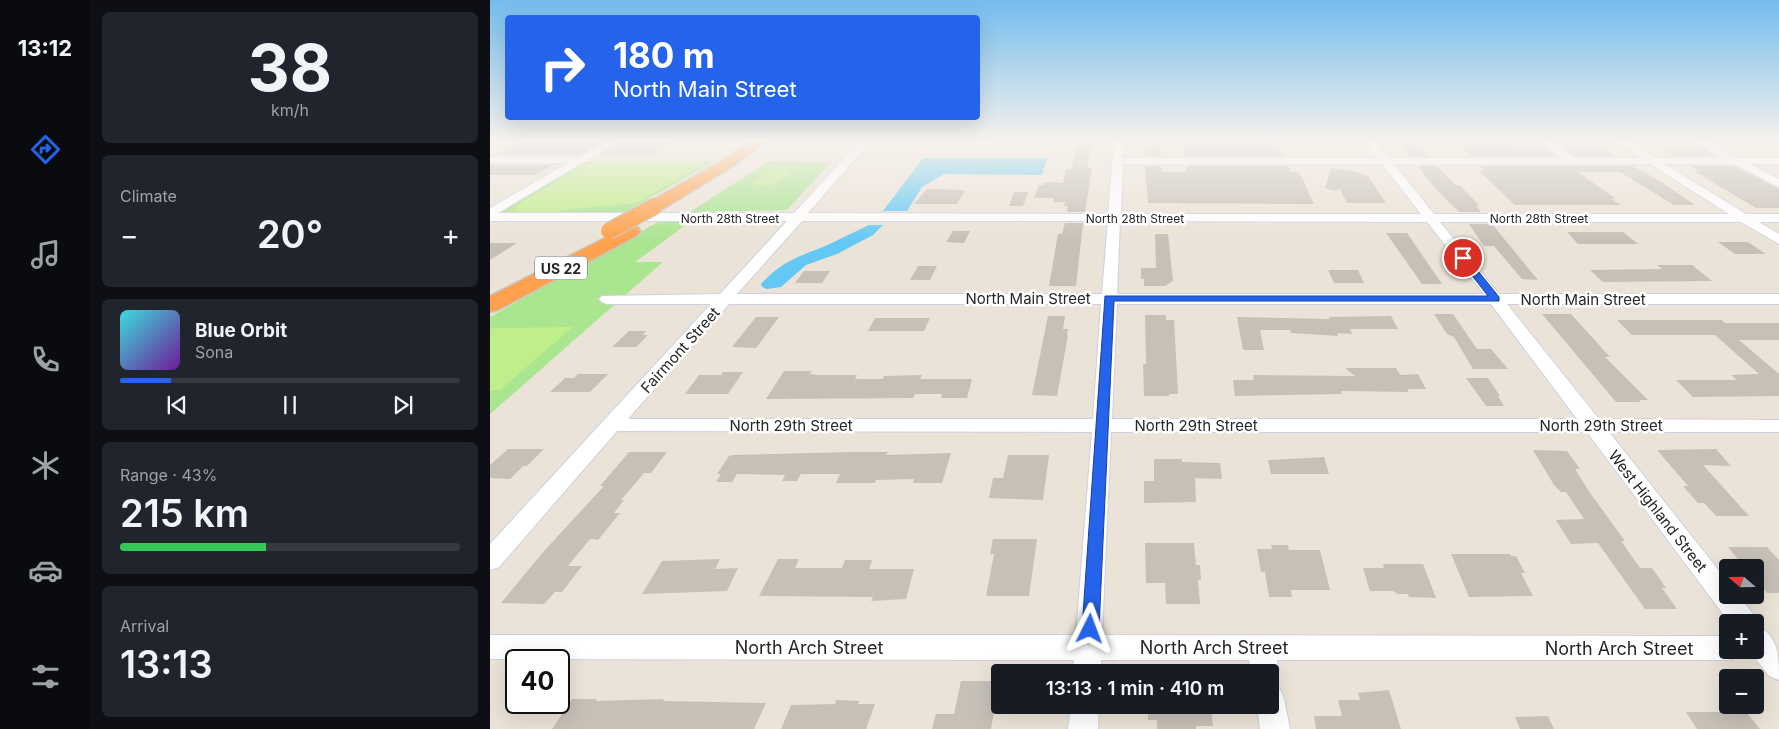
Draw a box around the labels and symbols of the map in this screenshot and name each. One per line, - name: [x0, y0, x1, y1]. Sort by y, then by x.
- street label: North 28th Street: [681, 211, 779, 226]
- street label: North 28th Street: [1086, 211, 1184, 226]
- street label: North 28th Street: [1490, 211, 1588, 226]
- pin: [1442, 237, 1484, 279]
- road number: US 22: [535, 256, 587, 280]
- street label: North Main Street: [965, 289, 1091, 308]
- street label: North Main Street: [1520, 290, 1646, 309]
- street label: Fairmont Street: [637, 303, 724, 397]
- street label: North 29th Street: [729, 416, 853, 435]
- street label: North 29th Street: [1134, 416, 1258, 435]
- street label: North 29th Street: [1539, 416, 1663, 435]
- street label: West Highland Street: [1605, 446, 1712, 576]
- north arrow: [1719, 559, 1764, 604]
- position arrow: [1063, 602, 1115, 654]
- street label: North Arch Street: [735, 637, 883, 658]
- street label: North Arch Street: [1140, 637, 1288, 658]
- street label: North Arch Street: [1545, 638, 1693, 659]
- speed limit sign: 40: [505, 649, 570, 714]

